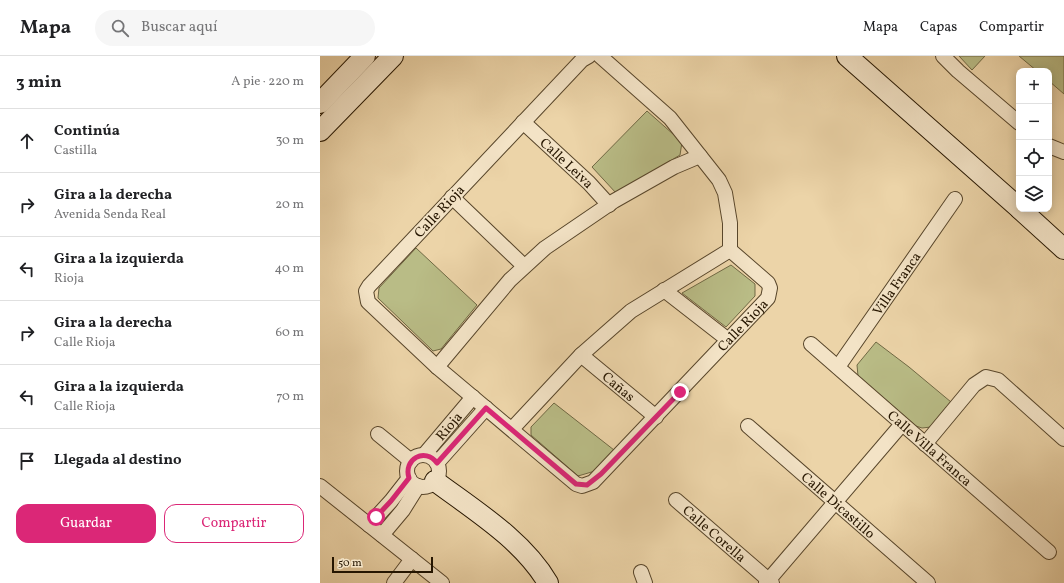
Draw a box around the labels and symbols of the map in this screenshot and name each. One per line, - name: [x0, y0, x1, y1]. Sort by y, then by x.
- street label: Calle Leiva: [535, 134, 597, 193]
- street label: Calle Rioja: [411, 181, 470, 243]
- street label: Villa Franca: [869, 249, 926, 320]
- street label: Calle Rioja: [714, 295, 773, 356]
- street label: Cañas: [597, 368, 638, 407]
- route end: [671, 383, 689, 401]
- street label: Calle Villa Franca: [883, 407, 975, 491]
- street label: Rioja: [432, 408, 467, 445]
- street label: Calle Dicastillo: [796, 468, 879, 544]
- street label: Calle Corella: [678, 502, 749, 567]
- route start: [367, 508, 385, 526]
- scale bar: [332, 555, 433, 574]

